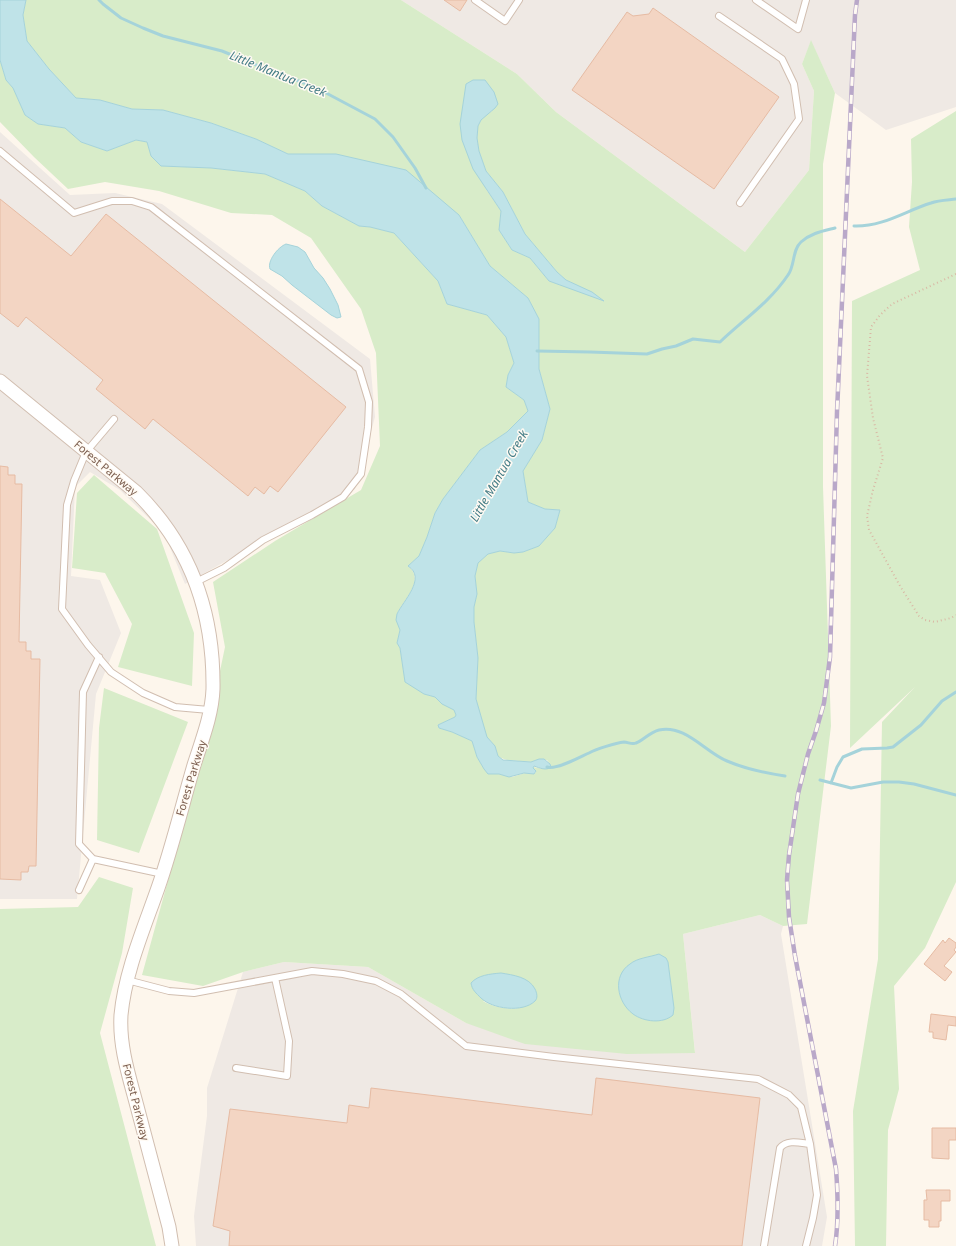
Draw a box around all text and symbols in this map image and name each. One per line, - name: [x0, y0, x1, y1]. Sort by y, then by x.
- water label: Little Mantua Creek: [227, 46, 330, 101]
- water label: Little Mantua Creek: [465, 426, 532, 525]
- street label: Forest Parkway: [71, 437, 142, 499]
- street label: Forest Parkway: [172, 738, 209, 818]
- street label: Forest Parkway: [120, 1062, 153, 1142]

